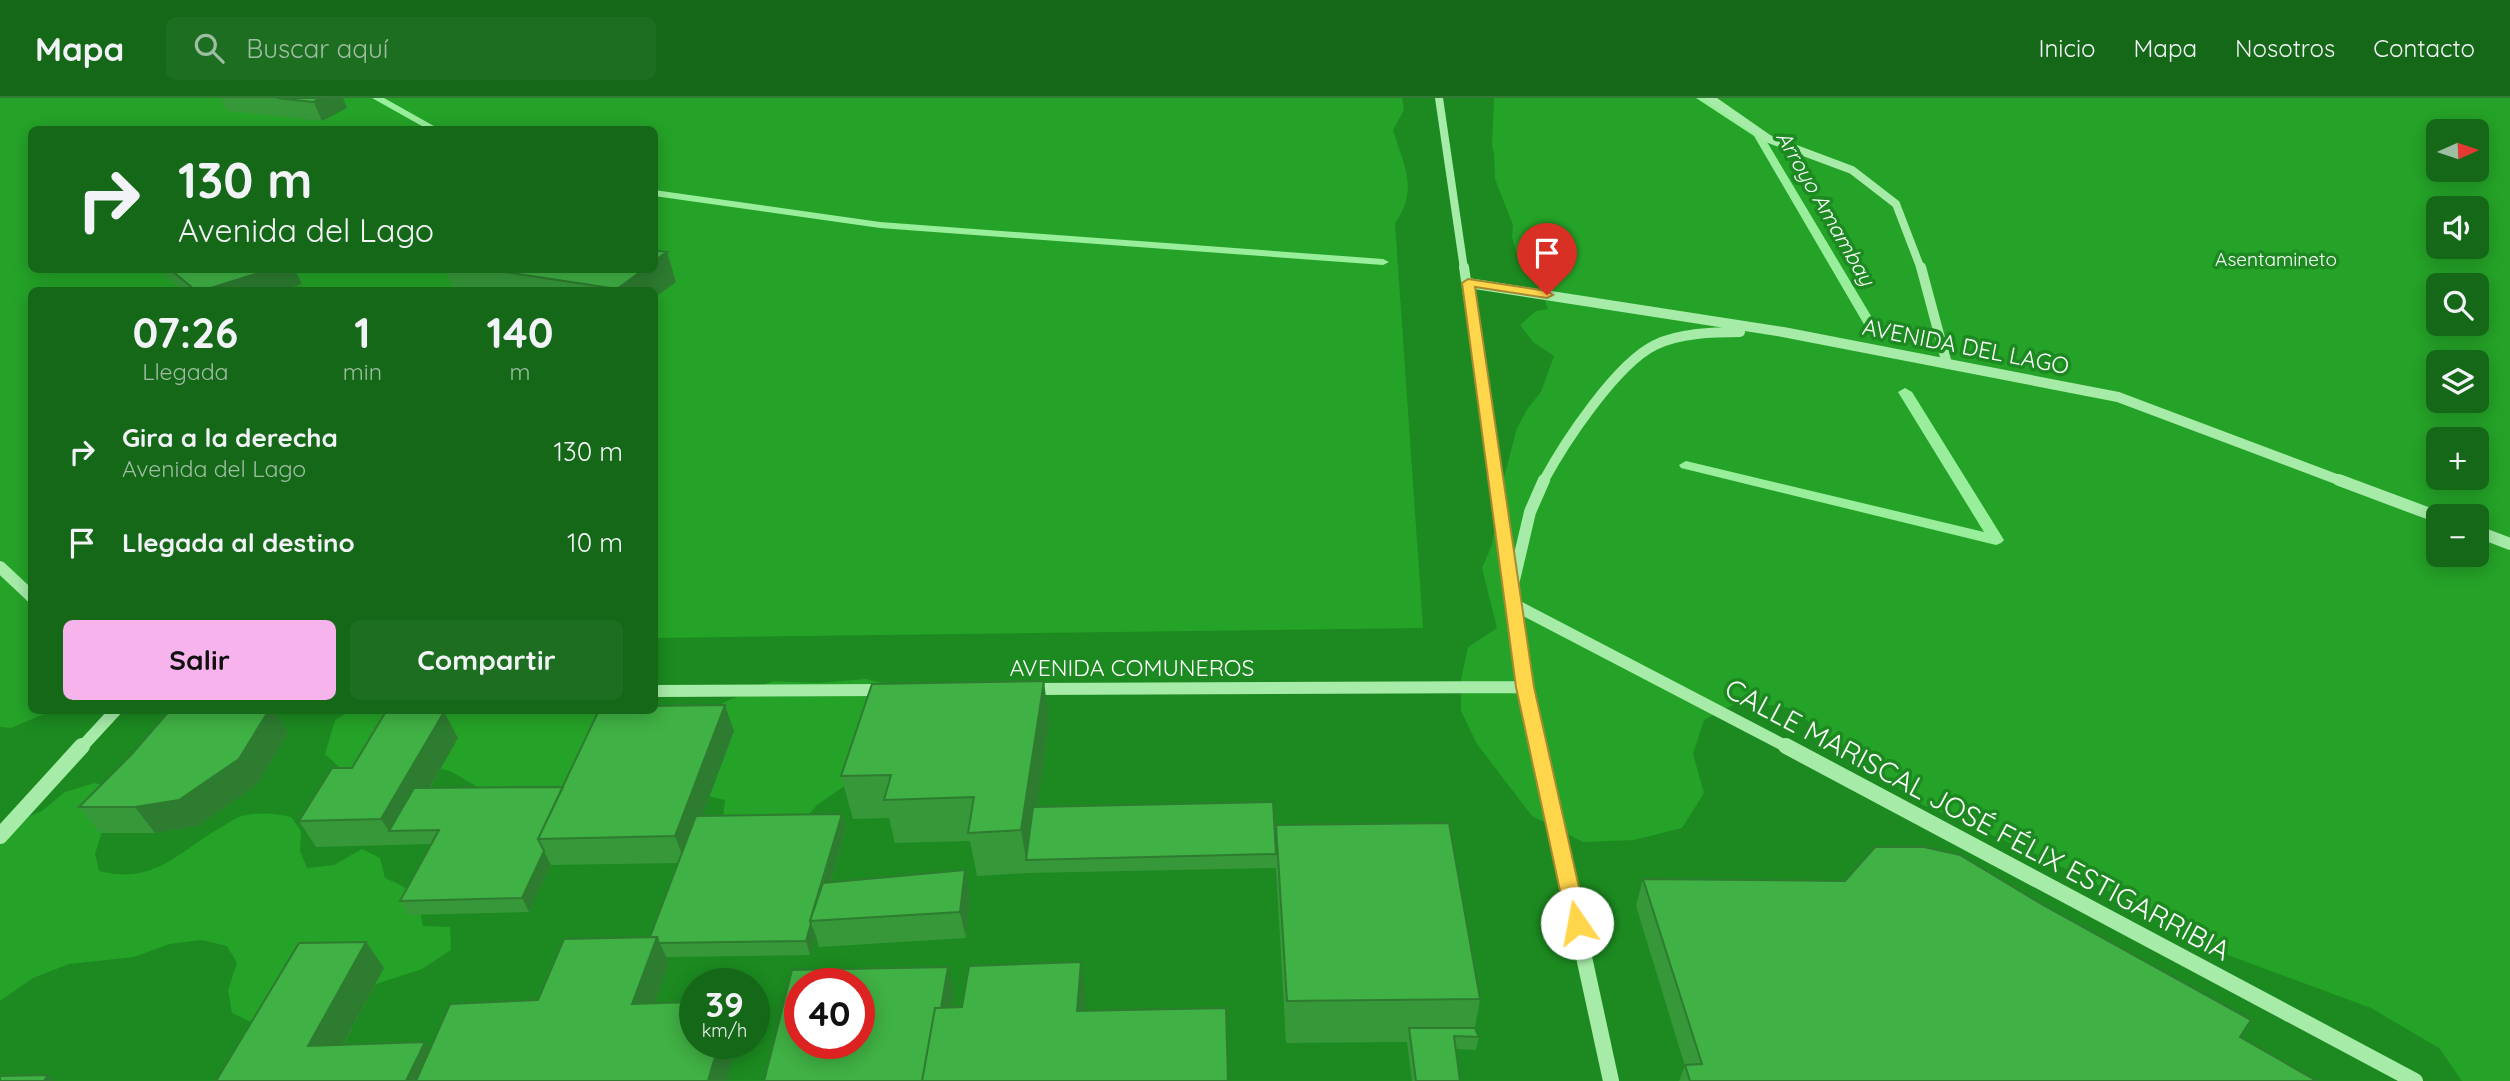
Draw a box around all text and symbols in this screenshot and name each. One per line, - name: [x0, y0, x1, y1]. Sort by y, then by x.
- search box: [166, 17, 656, 80]
- text: Mapa: [35, 28, 124, 69]
- icon: search: [190, 29, 228, 67]
- text: Buscar aquí: [246, 32, 388, 65]
- text: Inicio: [2038, 33, 2096, 63]
- text: Mapa: [2134, 33, 2197, 63]
- text: Nosotros: [2235, 33, 2335, 63]
- text: Contacto: [2373, 33, 2475, 63]
- north arrow: [2426, 119, 2488, 182]
- map controls: [2426, 119, 2489, 567]
- water label: Arroyo Amambay: [1771, 126, 1881, 291]
- text: 130 m: [178, 149, 312, 210]
- icon: right: [63, 154, 154, 245]
- button: sound: [2426, 196, 2489, 259]
- text: Avenida del Lago: [178, 210, 434, 250]
- pin: [1517, 223, 1577, 295]
- icon: arrive: [1528, 234, 1566, 272]
- park label: Asentamineto: [2215, 247, 2337, 271]
- button: search: [2426, 273, 2489, 336]
- text: 07:26: [133, 306, 238, 359]
- text: 1: [354, 306, 371, 359]
- text: 140: [487, 306, 553, 359]
- street label: AVENIDA DEL LAGO: [1860, 312, 2072, 380]
- button: layers: [2426, 350, 2489, 413]
- text: Llegada: [142, 357, 229, 386]
- text: min: [343, 357, 382, 386]
- text: m: [510, 357, 531, 386]
- text: Gira a la derecha: [122, 421, 338, 454]
- button: +: [2426, 427, 2489, 490]
- icon: right: [63, 433, 101, 471]
- text: 130 m: [553, 435, 623, 468]
- text: Avenida del Lago: [122, 454, 306, 483]
- button: −: [2426, 504, 2489, 567]
- icon: arrive: [63, 524, 101, 562]
- text: Llegada al destino: [122, 526, 355, 559]
- text: 10 m: [567, 526, 623, 559]
- button: Salir: [63, 620, 336, 700]
- button: Compartir: [350, 620, 623, 700]
- street label: AVENIDA COMUNEROS: [1010, 653, 1254, 682]
- street label: CALLE MARISCAL JOSÉ FÉLIX ESTIGARRIBIA: [1719, 670, 2237, 968]
- position arrow: [1540, 886, 1614, 960]
- speed limit sign: 40: [784, 968, 875, 1059]
- text: 39: [705, 982, 744, 1026]
- text: km/h: [702, 1019, 747, 1042]

